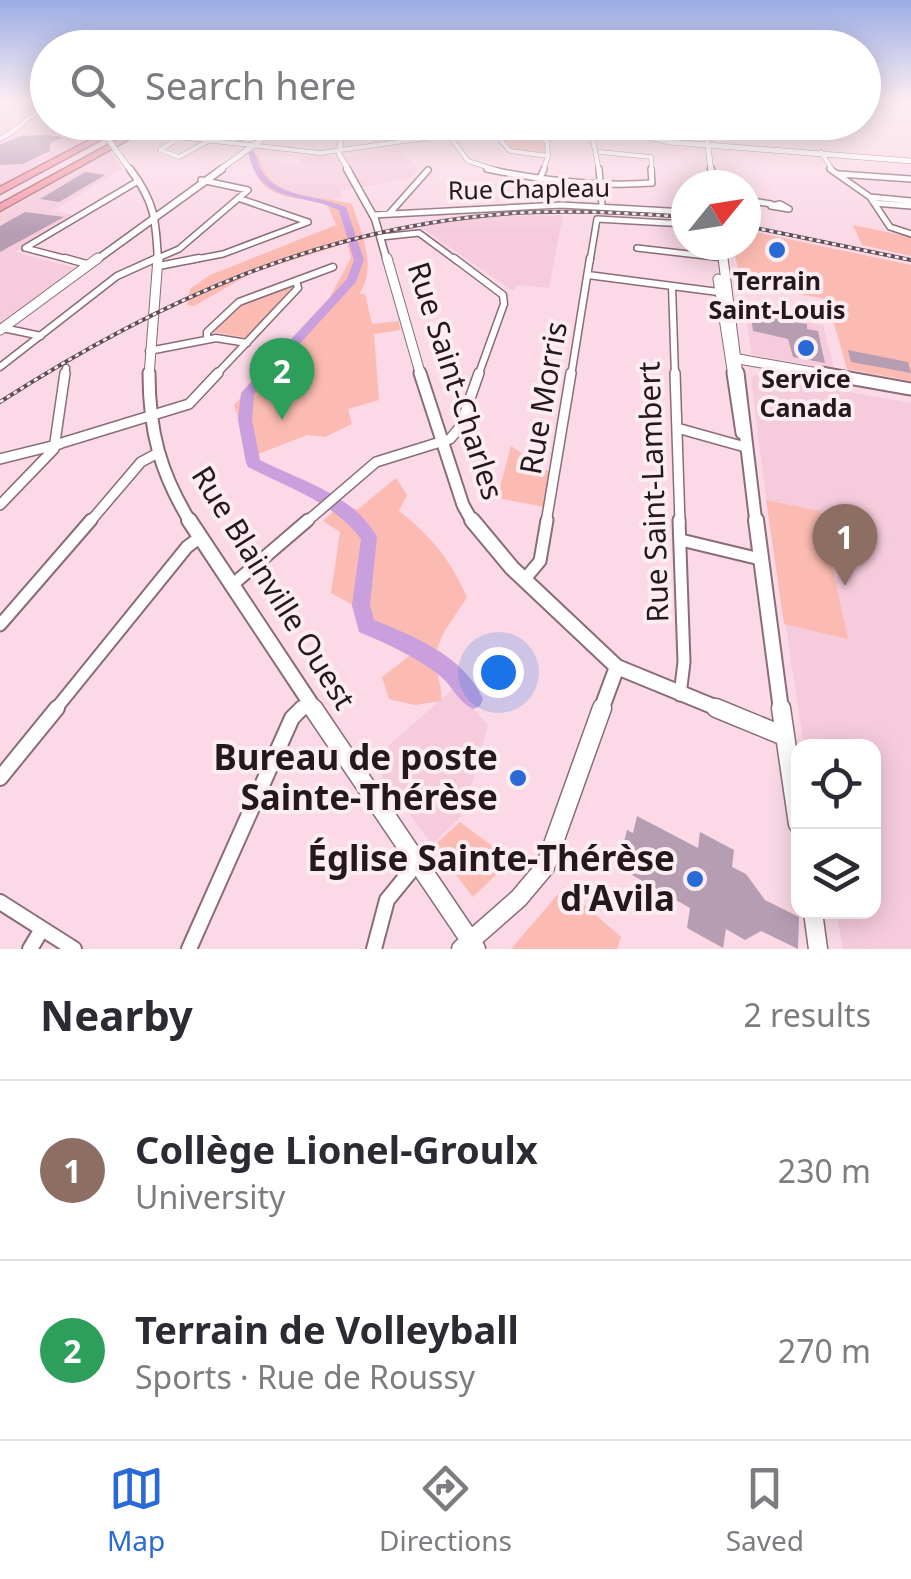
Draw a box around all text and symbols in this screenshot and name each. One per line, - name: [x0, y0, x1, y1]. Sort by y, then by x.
- search box: [30, 30, 881, 140]
- icon: search: [65, 58, 120, 113]
- text: Search here: [145, 59, 356, 111]
- street label: Rue Chapleau: [448, 170, 610, 206]
- north arrow: [671, 170, 761, 260]
- marker: Terrain Saint-Louis: [766, 239, 788, 261]
- street label: Rue Saint-Charles: [399, 256, 514, 505]
- place label: Terrain Saint-Louis: [708, 263, 846, 326]
- street label: Rue Morris: [509, 318, 576, 477]
- marker: Service Canada: [795, 337, 817, 359]
- pin: 2: [250, 338, 314, 420]
- street label: Rue Saint-Lambert: [627, 361, 678, 623]
- place label: Service Canada: [759, 361, 853, 424]
- street label: Rue Blainville Ouest: [183, 458, 366, 717]
- pin: 1: [812, 504, 878, 586]
- your location: [473, 647, 524, 698]
- place label: Bureau de poste Sainte-Thérèse: [214, 733, 498, 820]
- map controls: [791, 739, 881, 919]
- button: locate: [791, 739, 881, 829]
- marker: Bureau de poste Sainte-Thérèse: [507, 767, 529, 789]
- button: layers: [791, 829, 881, 919]
- place label: Église Sainte-Thérèse d'Avila: [307, 834, 675, 921]
- marker: Église Sainte-Thérèse d'Avila: [684, 868, 706, 890]
- text: Nearby: [40, 986, 193, 1043]
- text: 2 results: [744, 993, 871, 1036]
- text: Collège Lionel-Groulx: [135, 1123, 538, 1175]
- text: 1: [63, 1149, 82, 1192]
- text: 230 m: [778, 1149, 871, 1192]
- text: University: [135, 1175, 285, 1218]
- text: Terrain de Volleyball: [135, 1303, 519, 1355]
- text: 2: [63, 1329, 82, 1372]
- text: 270 m: [778, 1329, 871, 1372]
- text: Sports · Rue de Roussy: [135, 1355, 475, 1398]
- tab: Map: [107, 1461, 165, 1559]
- tab: Directions: [379, 1461, 512, 1559]
- tab: Saved: [726, 1461, 804, 1559]

